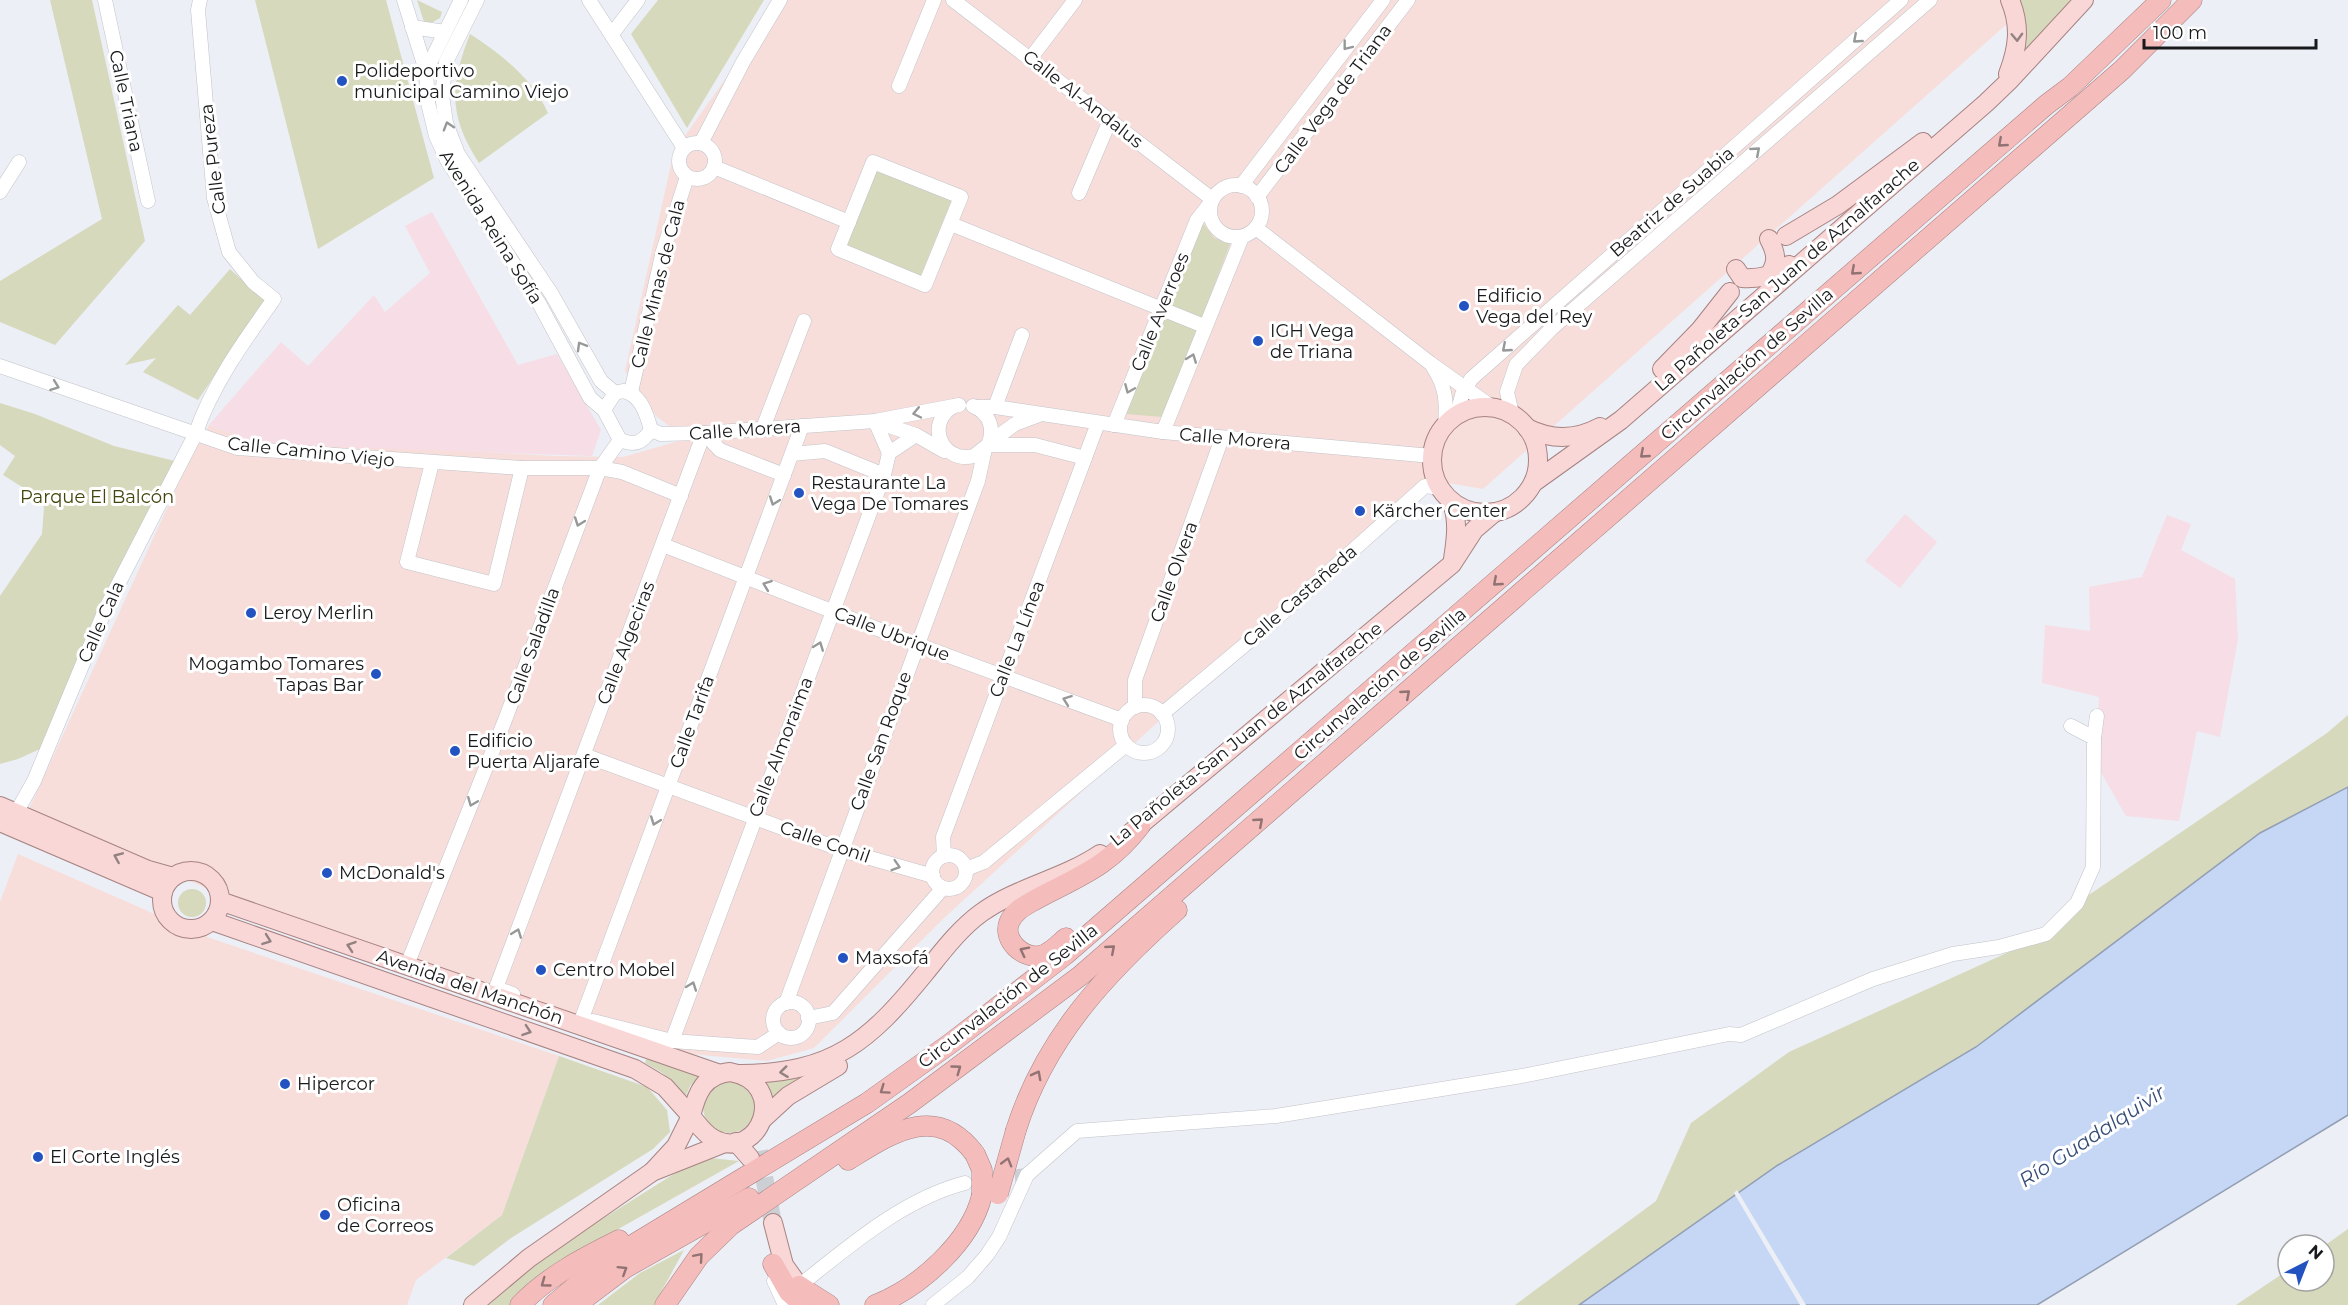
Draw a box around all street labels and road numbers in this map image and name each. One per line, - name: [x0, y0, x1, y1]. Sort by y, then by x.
- street label: Calle Vega de Triana: [1269, 20, 1397, 178]
- street label: Calle Al-Andalus: [1019, 45, 1148, 153]
- street label: Calle Triana: [104, 48, 148, 154]
- street label: Calle Pureza: [195, 103, 231, 215]
- street label: Beatriz de Suabia: [1605, 142, 1739, 262]
- street label: Avenida Reina Sofía: [435, 146, 547, 308]
- street label: La Pañoleta-San Juan de Aznalfarache: [1650, 154, 1924, 396]
- street label: Calle Minas de Cala: [626, 197, 690, 371]
- street label: Calle Averroes: [1126, 249, 1194, 375]
- street label: Circunvalación de Sevilla: [1656, 283, 1838, 445]
- street label: Calle Morera: [688, 415, 802, 445]
- street label: Calle Morera: [1178, 423, 1292, 455]
- street label: Calle Camino Viejo: [226, 432, 396, 472]
- street label: Calle Olvera: [1146, 518, 1202, 626]
- street label: Calle Castañeda: [1238, 540, 1362, 652]
- street label: Calle Cala: [73, 578, 129, 666]
- street label: Calle Algeciras: [592, 578, 660, 708]
- street label: Calle La Línea: [985, 578, 1049, 700]
- street label: Calle Saladilla: [502, 584, 564, 708]
- street label: Calle Ubrique: [831, 602, 953, 666]
- street label: Circunvalación de Sevilla: [1289, 603, 1471, 765]
- street label: La Pañoleta-San Juan de Aznalfarache: [1105, 617, 1387, 851]
- street label: Calle San Roque: [846, 668, 916, 814]
- street label: Calle Tarifa: [665, 672, 719, 772]
- street label: Calle Almoraima: [744, 674, 818, 820]
- street label: Calle Conil: [777, 816, 873, 868]
- street label: Circunvalación de Sevilla: [914, 919, 1102, 1073]
- street label: Avenida del Manchón: [374, 945, 566, 1029]

